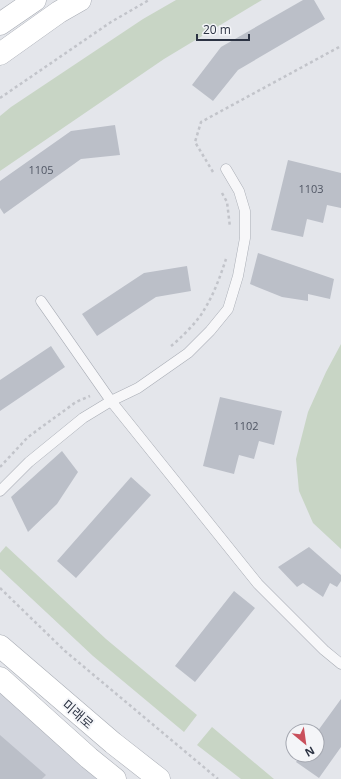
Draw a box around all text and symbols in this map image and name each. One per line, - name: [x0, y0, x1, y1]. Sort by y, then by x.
- scale bar: [197, 16, 249, 42]
- text: 20 m: [203, 21, 231, 38]
- house number: 1105: [28, 162, 54, 177]
- house number: 1103: [298, 181, 324, 196]
- house number: 1102: [233, 418, 259, 433]
- street label: 미래로: [59, 695, 97, 733]
- north arrow: [285, 723, 325, 763]
- text: N: [303, 743, 318, 761]

